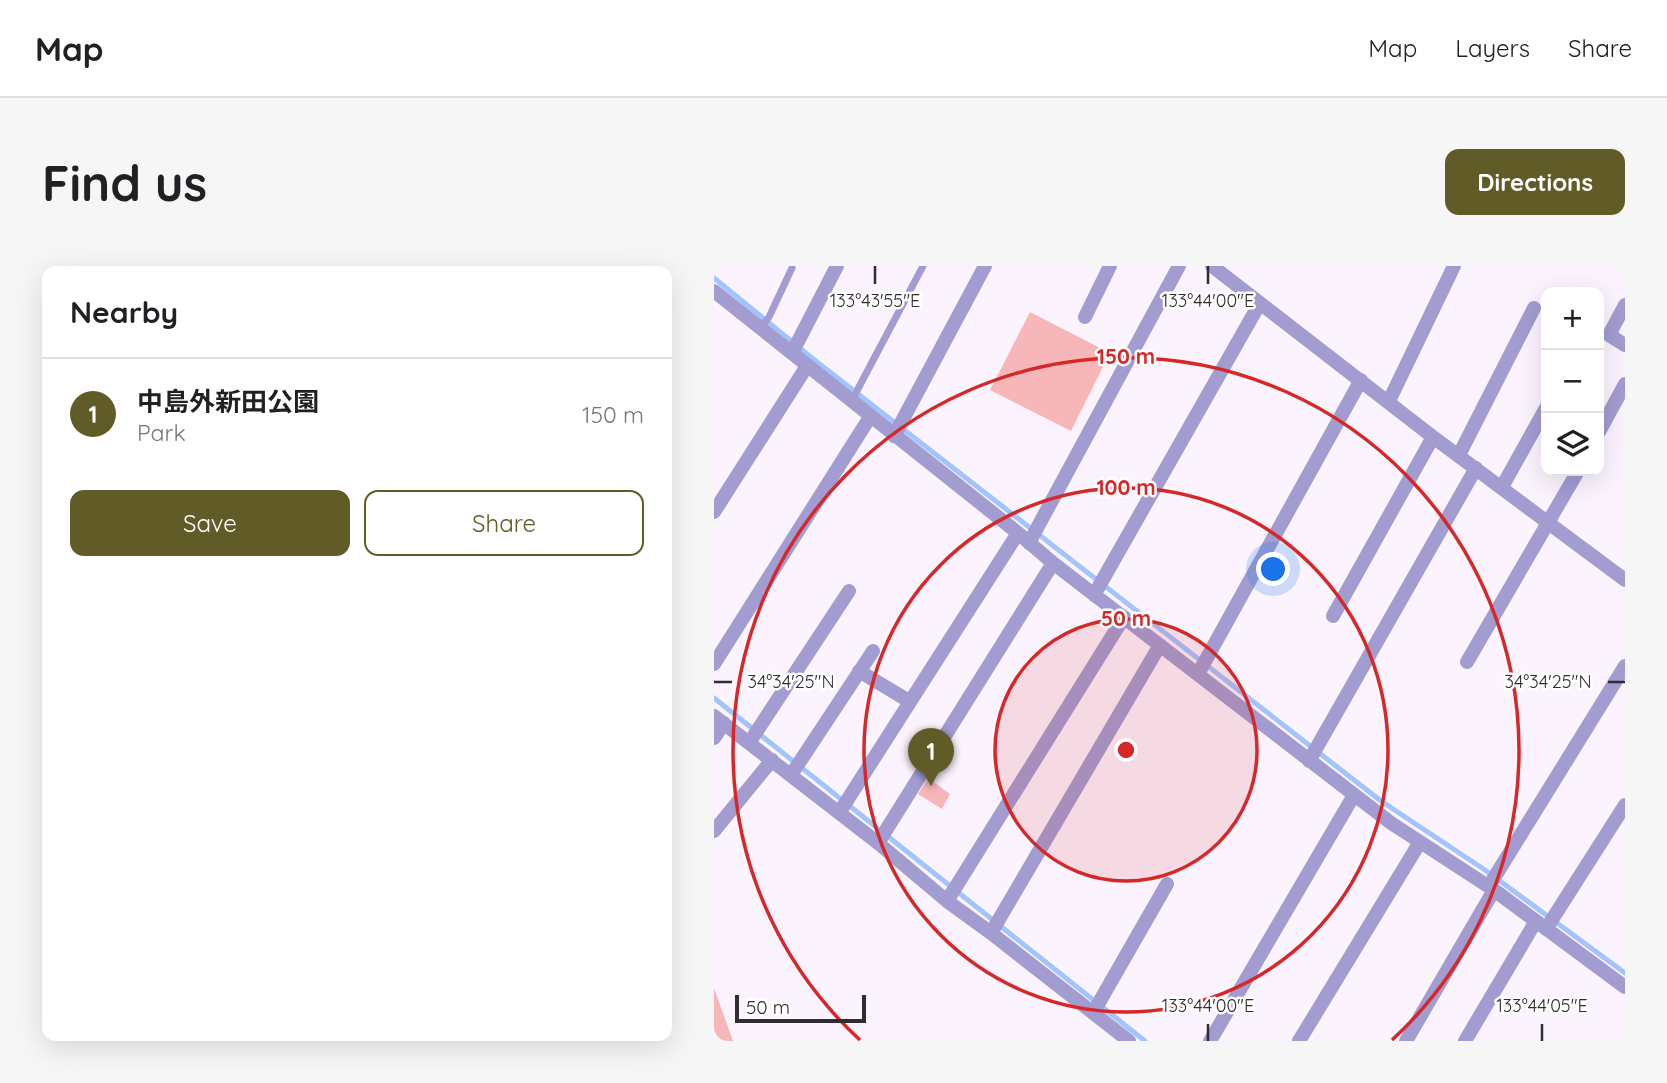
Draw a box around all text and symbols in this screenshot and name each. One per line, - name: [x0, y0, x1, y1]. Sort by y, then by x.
- text: Map: [35, 28, 103, 69]
- text: Map: [1368, 33, 1417, 63]
- text: Layers: [1455, 33, 1530, 63]
- text: Share: [1568, 33, 1632, 63]
- button: Directions: [1445, 149, 1625, 215]
- text: Find us: [42, 152, 207, 213]
- map controls: [1541, 287, 1604, 476]
- button: +: [1541, 287, 1604, 350]
- text: 133°43'55"E: [830, 289, 920, 312]
- text: 133°44'00"E: [1162, 289, 1254, 312]
- text: Nearby: [70, 293, 178, 331]
- text: 150 m: [1097, 343, 1155, 369]
- button: −: [1541, 350, 1604, 413]
- text: 中島外新田公園: [137, 385, 319, 418]
- text: 1: [89, 400, 97, 429]
- text: 150 m: [582, 400, 644, 429]
- button: layers: [1541, 413, 1604, 476]
- text: Park: [137, 418, 186, 447]
- text: 100 m: [1096, 474, 1156, 500]
- button: Save: [70, 490, 350, 556]
- button: Share: [364, 490, 644, 556]
- your location: [1256, 552, 1290, 586]
- text: 50 m: [1101, 605, 1151, 631]
- text: 34°34'25"N: [747, 670, 835, 693]
- text: 34°34'25"N: [1504, 670, 1592, 693]
- pin: 1: [908, 728, 954, 786]
- centre of rings: [1114, 738, 1138, 762]
- scale bar: [735, 992, 866, 1024]
- text: 133°44'00"E: [1162, 994, 1254, 1017]
- text: 133°44'05"E: [1496, 994, 1588, 1017]
- text: 50 m: [746, 995, 790, 1019]

